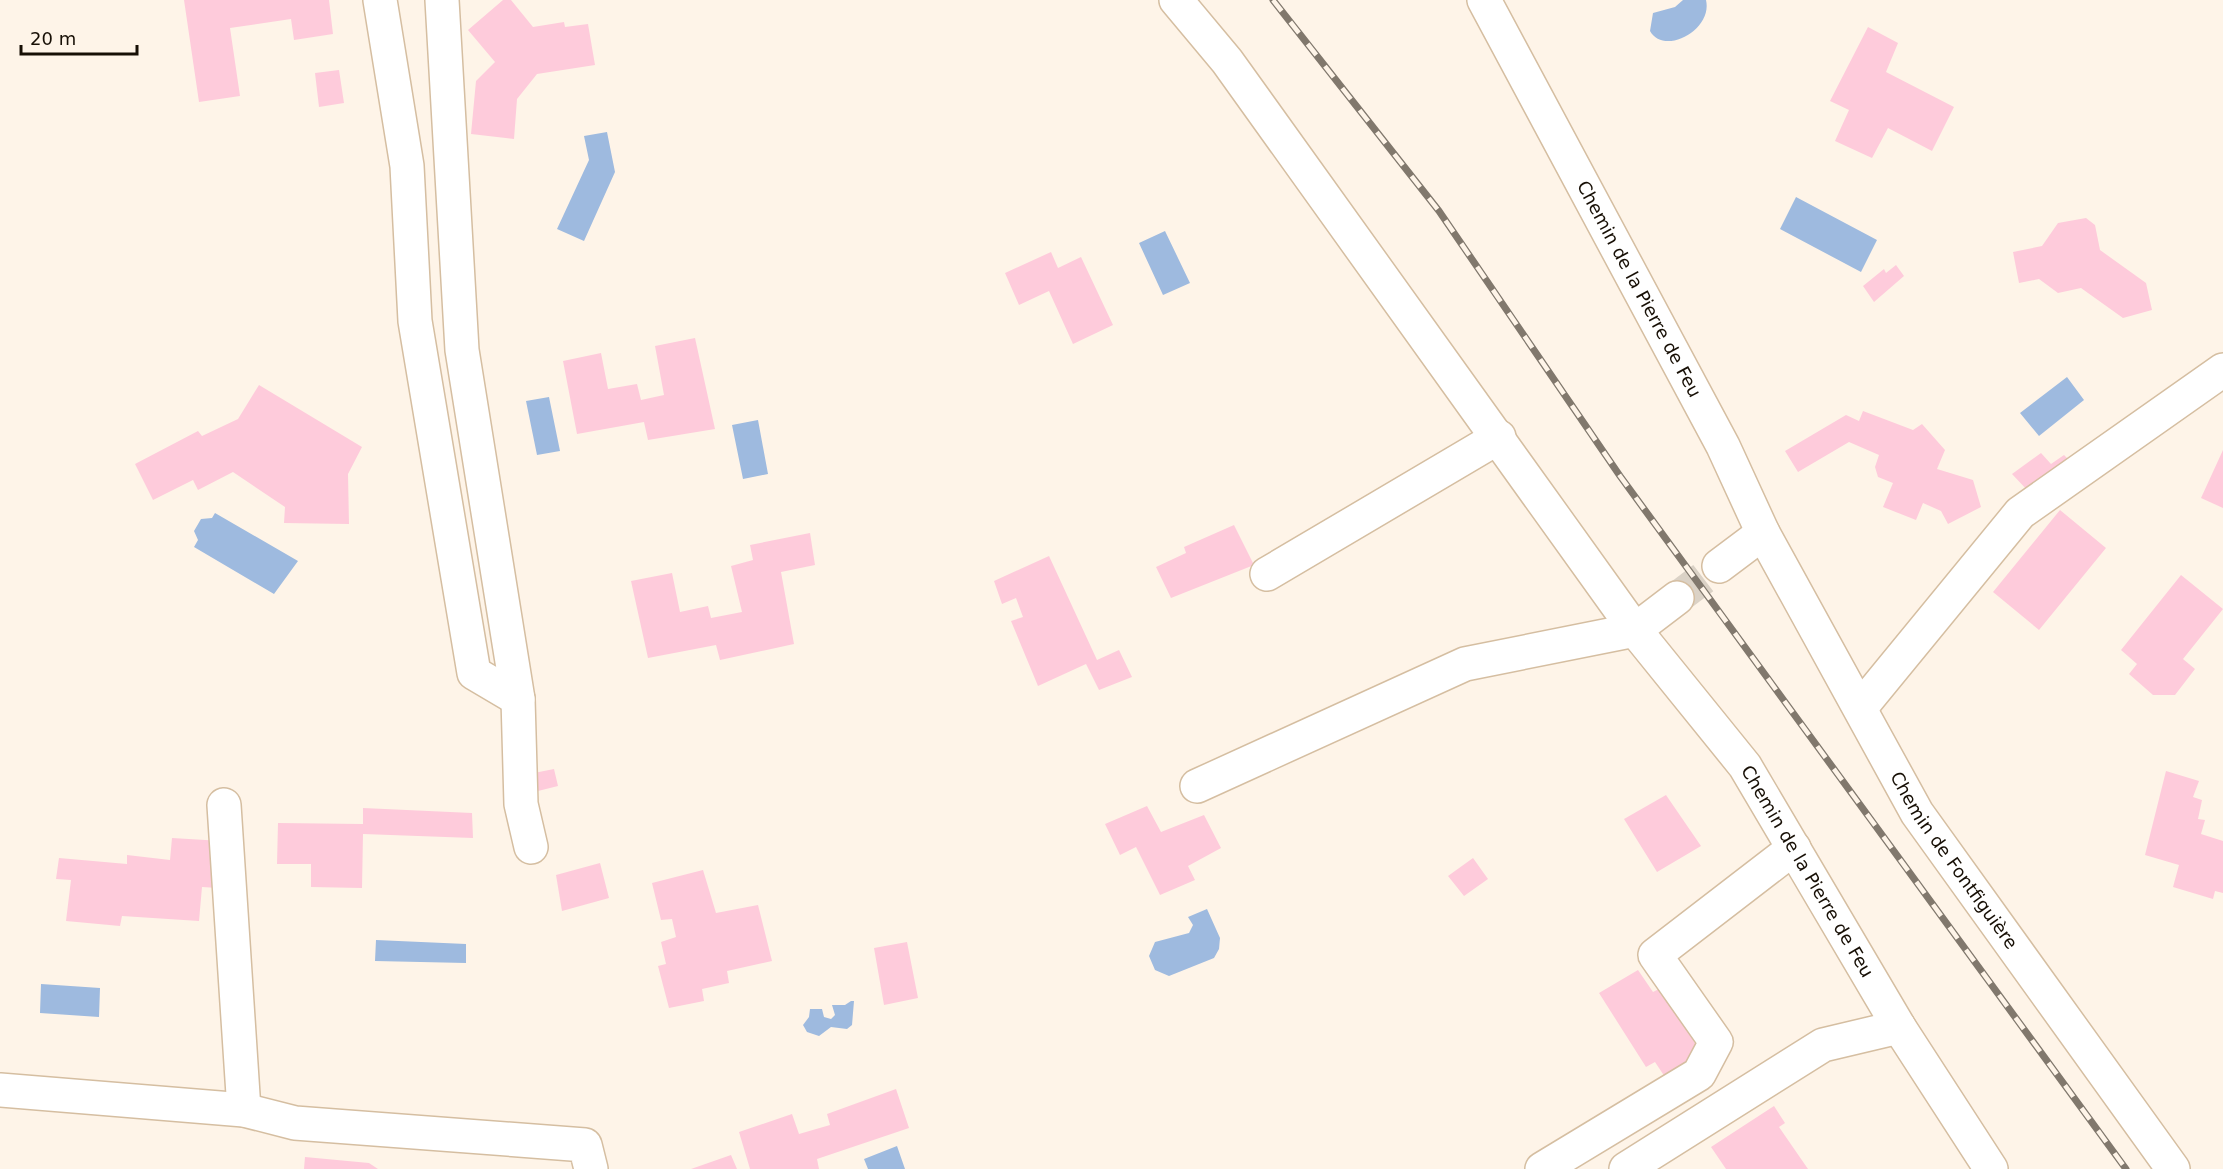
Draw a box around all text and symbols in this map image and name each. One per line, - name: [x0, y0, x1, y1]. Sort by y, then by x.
- scale bar: [21, 18, 136, 56]
- text: 20 m: [30, 28, 76, 49]
- street label: Chemin de la Pierre de Feu: [1573, 177, 1706, 401]
- street label: Chemin de la Pierre de Feu: [1737, 761, 1878, 981]
- street label: Chemin de Fontfiguière: [1886, 768, 2022, 953]

